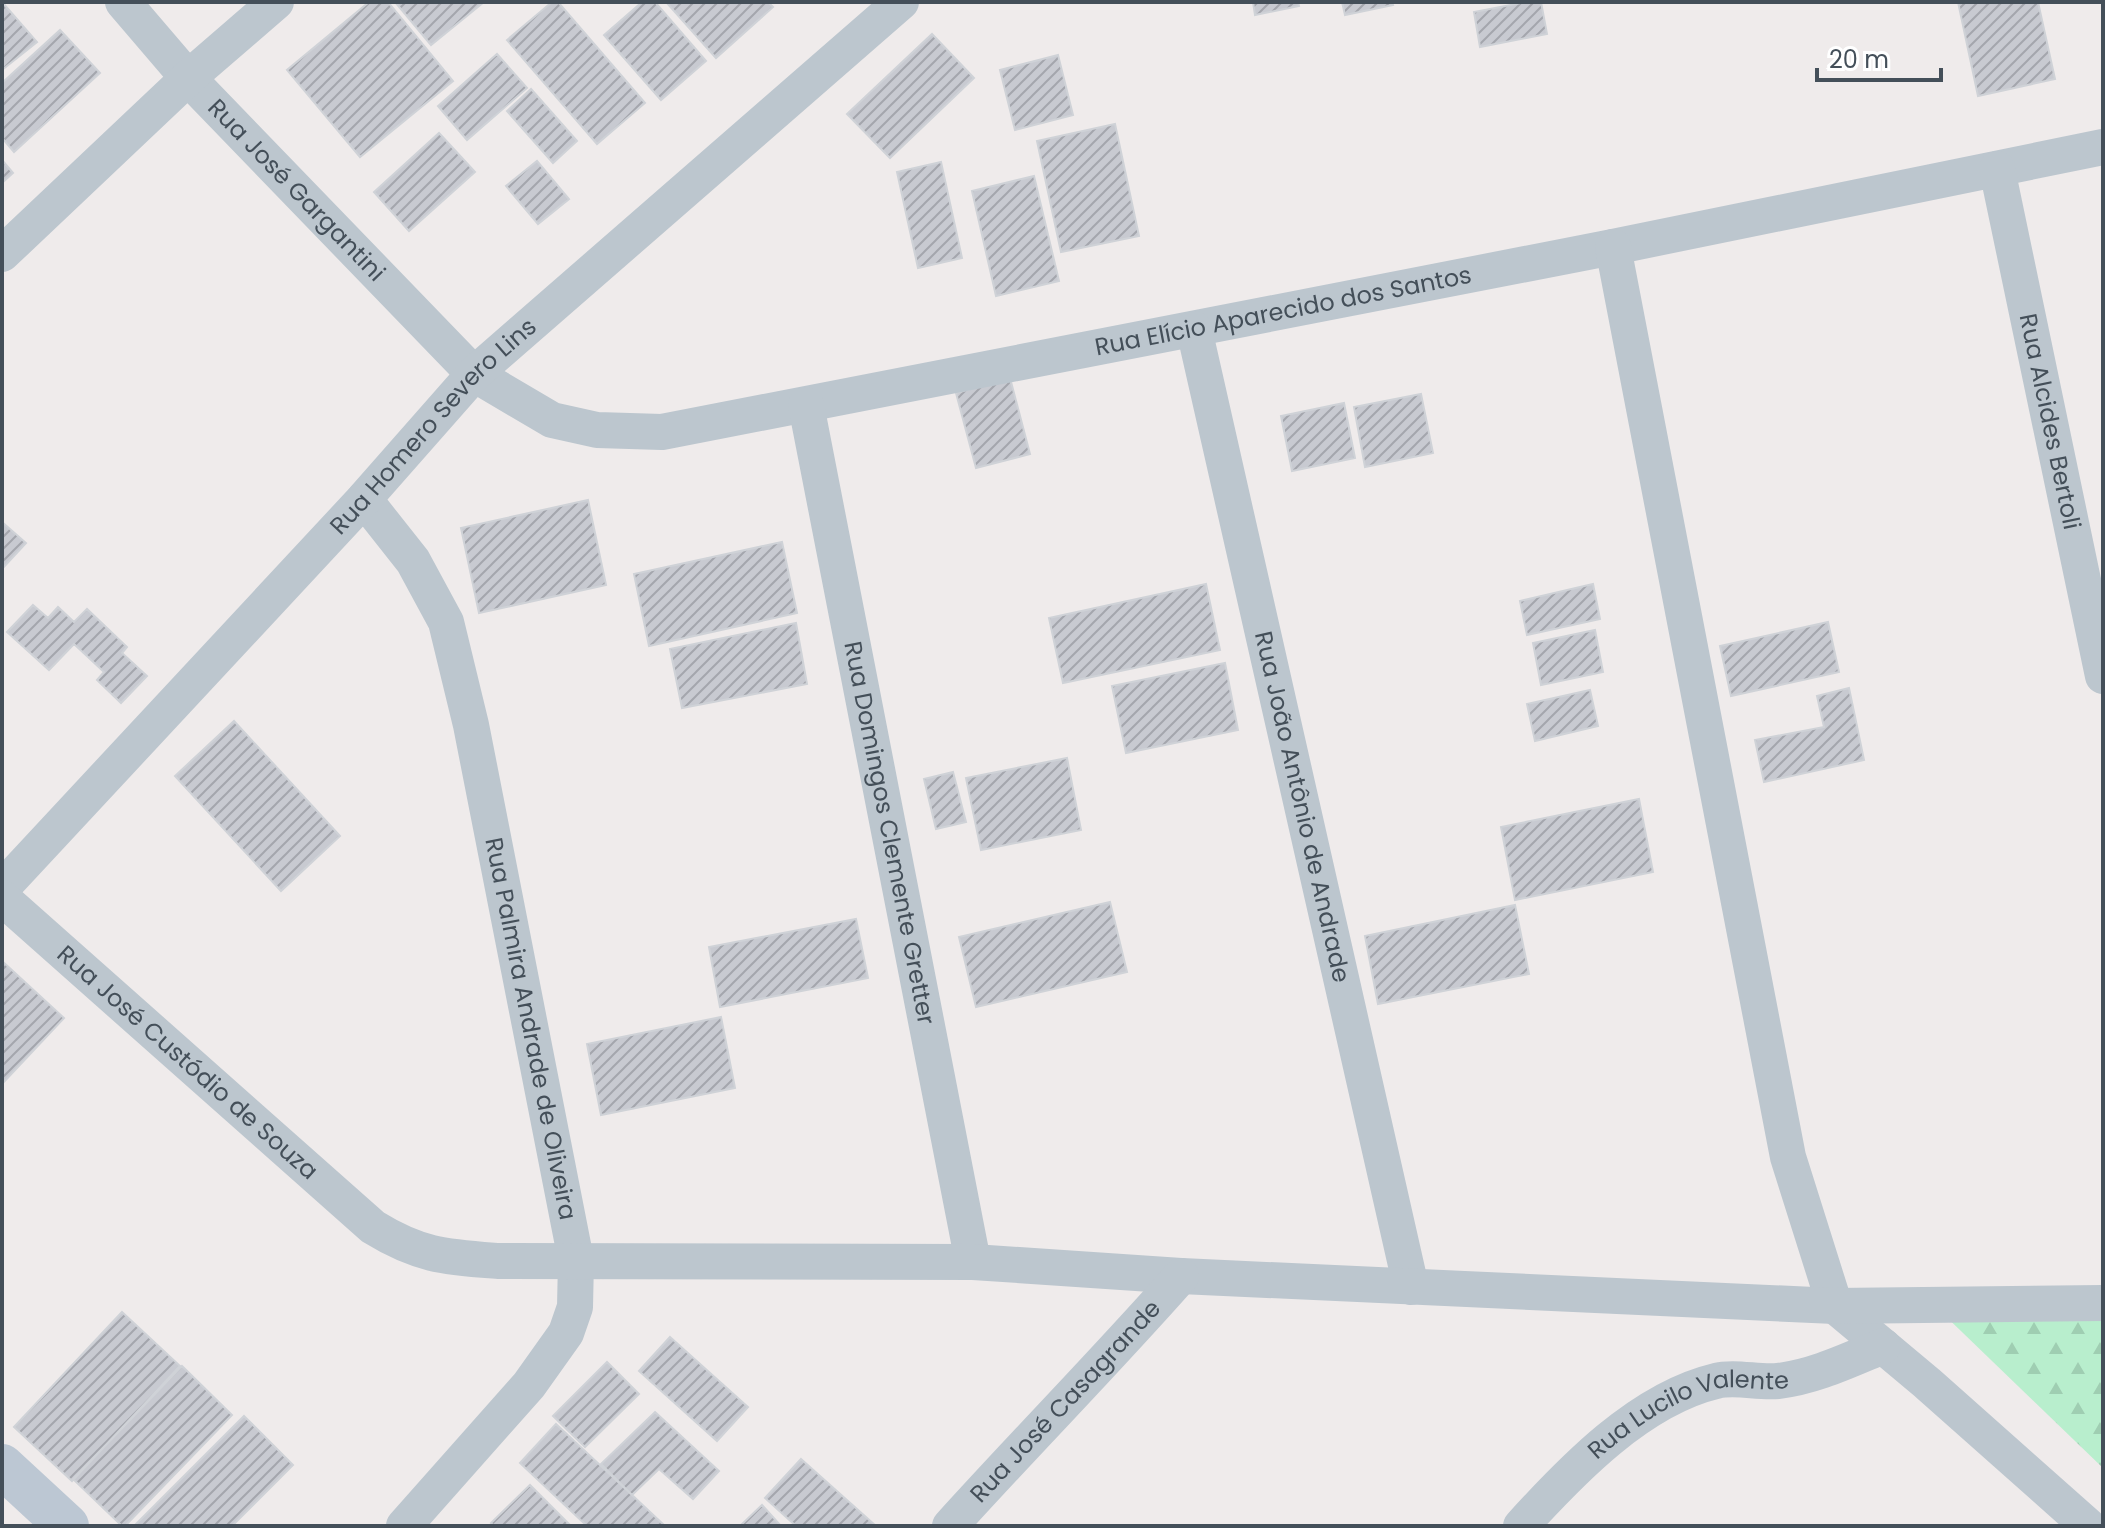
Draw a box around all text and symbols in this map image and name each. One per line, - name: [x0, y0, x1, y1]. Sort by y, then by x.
- scale bar: [1817, 32, 1941, 82]
- text: 20 m: [1829, 43, 1889, 76]
- street label: Rua José Gargantini: [201, 91, 393, 288]
- street label: Rua Elício Aparecido dos Santos: [1092, 258, 1474, 363]
- street label: Rua Homero Severo Lins: [322, 310, 543, 541]
- street label: Rua Alcides Bertoli: [2012, 310, 2089, 532]
- street label: Rua João Antônio de Andrade: [1247, 628, 1359, 986]
- street label: Rua Domingos Clemente Gretter: [836, 638, 943, 1027]
- street label: Rua Palmira Andrade de Oliveira: [477, 835, 585, 1223]
- street label: Rua José Custódio de Souza: [50, 937, 326, 1187]
- street label: Rua José Casagrande: [962, 1292, 1168, 1510]
- street label: Rua Lucilo Valente: [1580, 1362, 1791, 1466]

